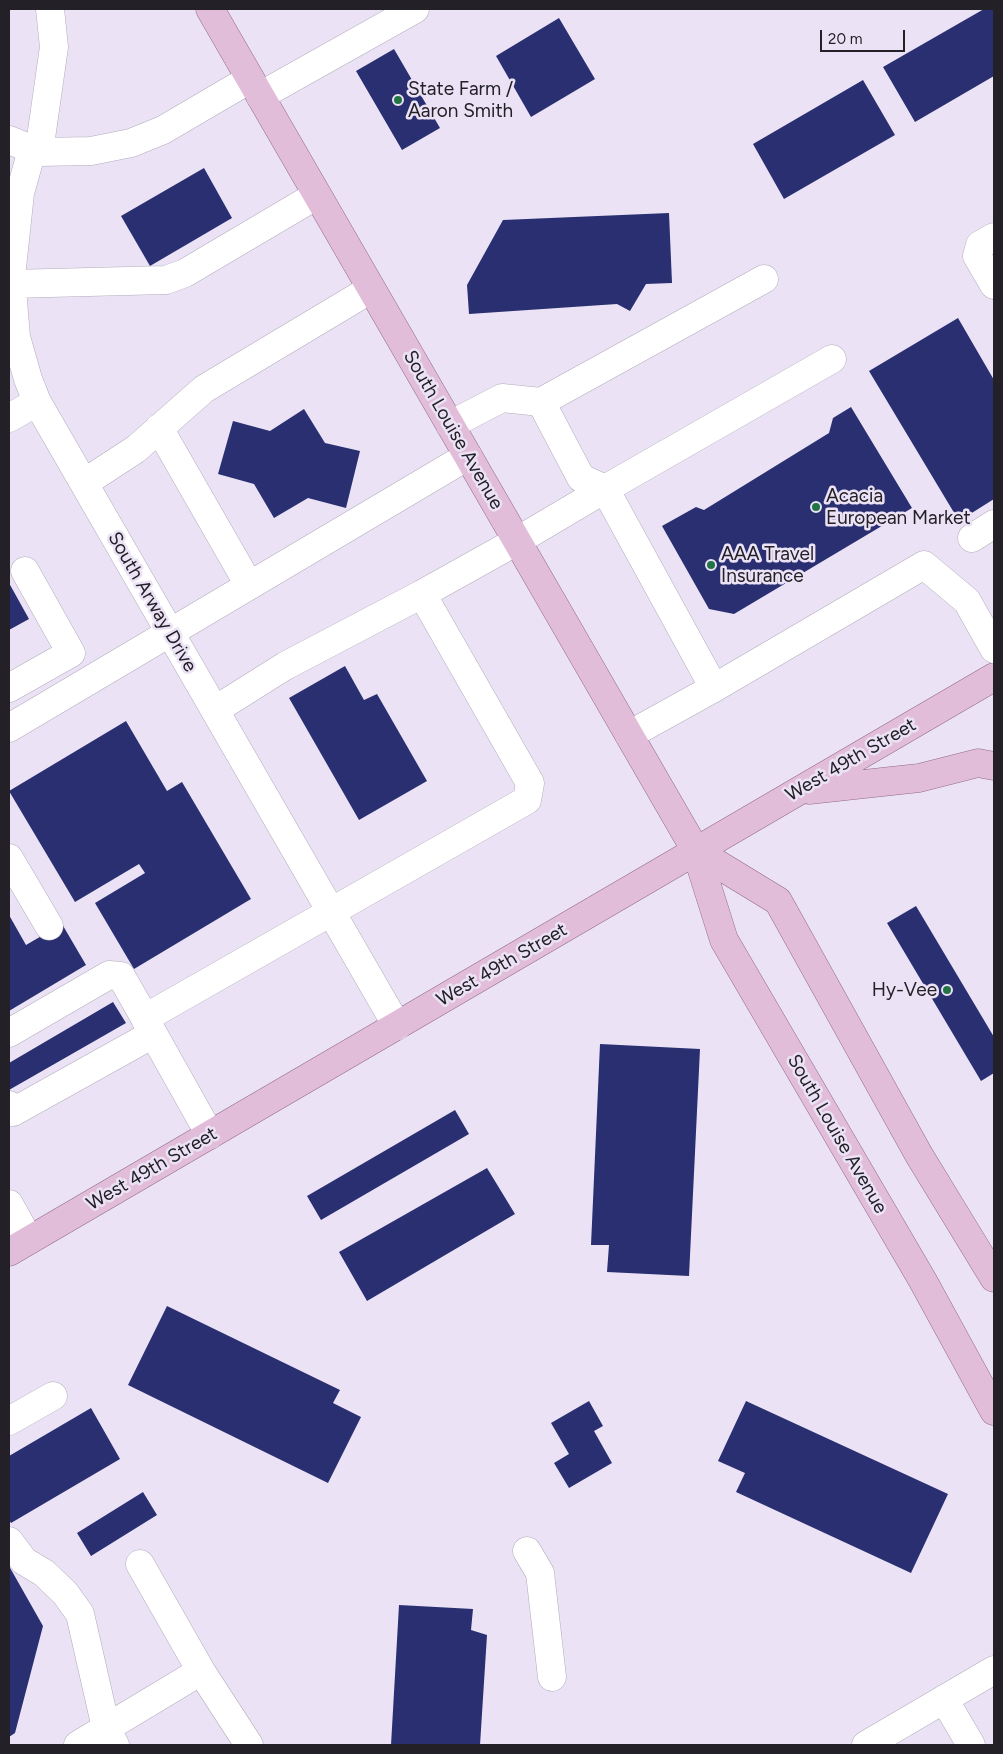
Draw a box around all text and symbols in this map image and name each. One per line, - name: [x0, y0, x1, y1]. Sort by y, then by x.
- scale bar: [823, 20, 908, 52]
- text: 20 m: [828, 30, 862, 48]
- place label: State Farm / Aaron Smith: [408, 78, 513, 122]
- marker: State Farm / Aaron Smith: [392, 94, 404, 106]
- street label: South Louise Avenue: [398, 346, 508, 514]
- place label: Acacia European Market: [826, 485, 971, 529]
- marker: Acacia European Market: [810, 501, 822, 513]
- street label: South Arway Drive: [103, 528, 201, 676]
- place label: AAA Travel Insurance: [721, 543, 814, 587]
- marker: AAA Travel Insurance: [705, 559, 717, 571]
- street label: West 49th Street: [782, 713, 920, 807]
- street label: West 49th Street: [433, 918, 571, 1012]
- place label: Hy-Vee: [872, 979, 937, 1001]
- marker: Hy-Vee: [941, 984, 953, 996]
- street label: South Louise Avenue: [782, 1050, 892, 1218]
- street label: West 49th Street: [83, 1122, 221, 1216]

